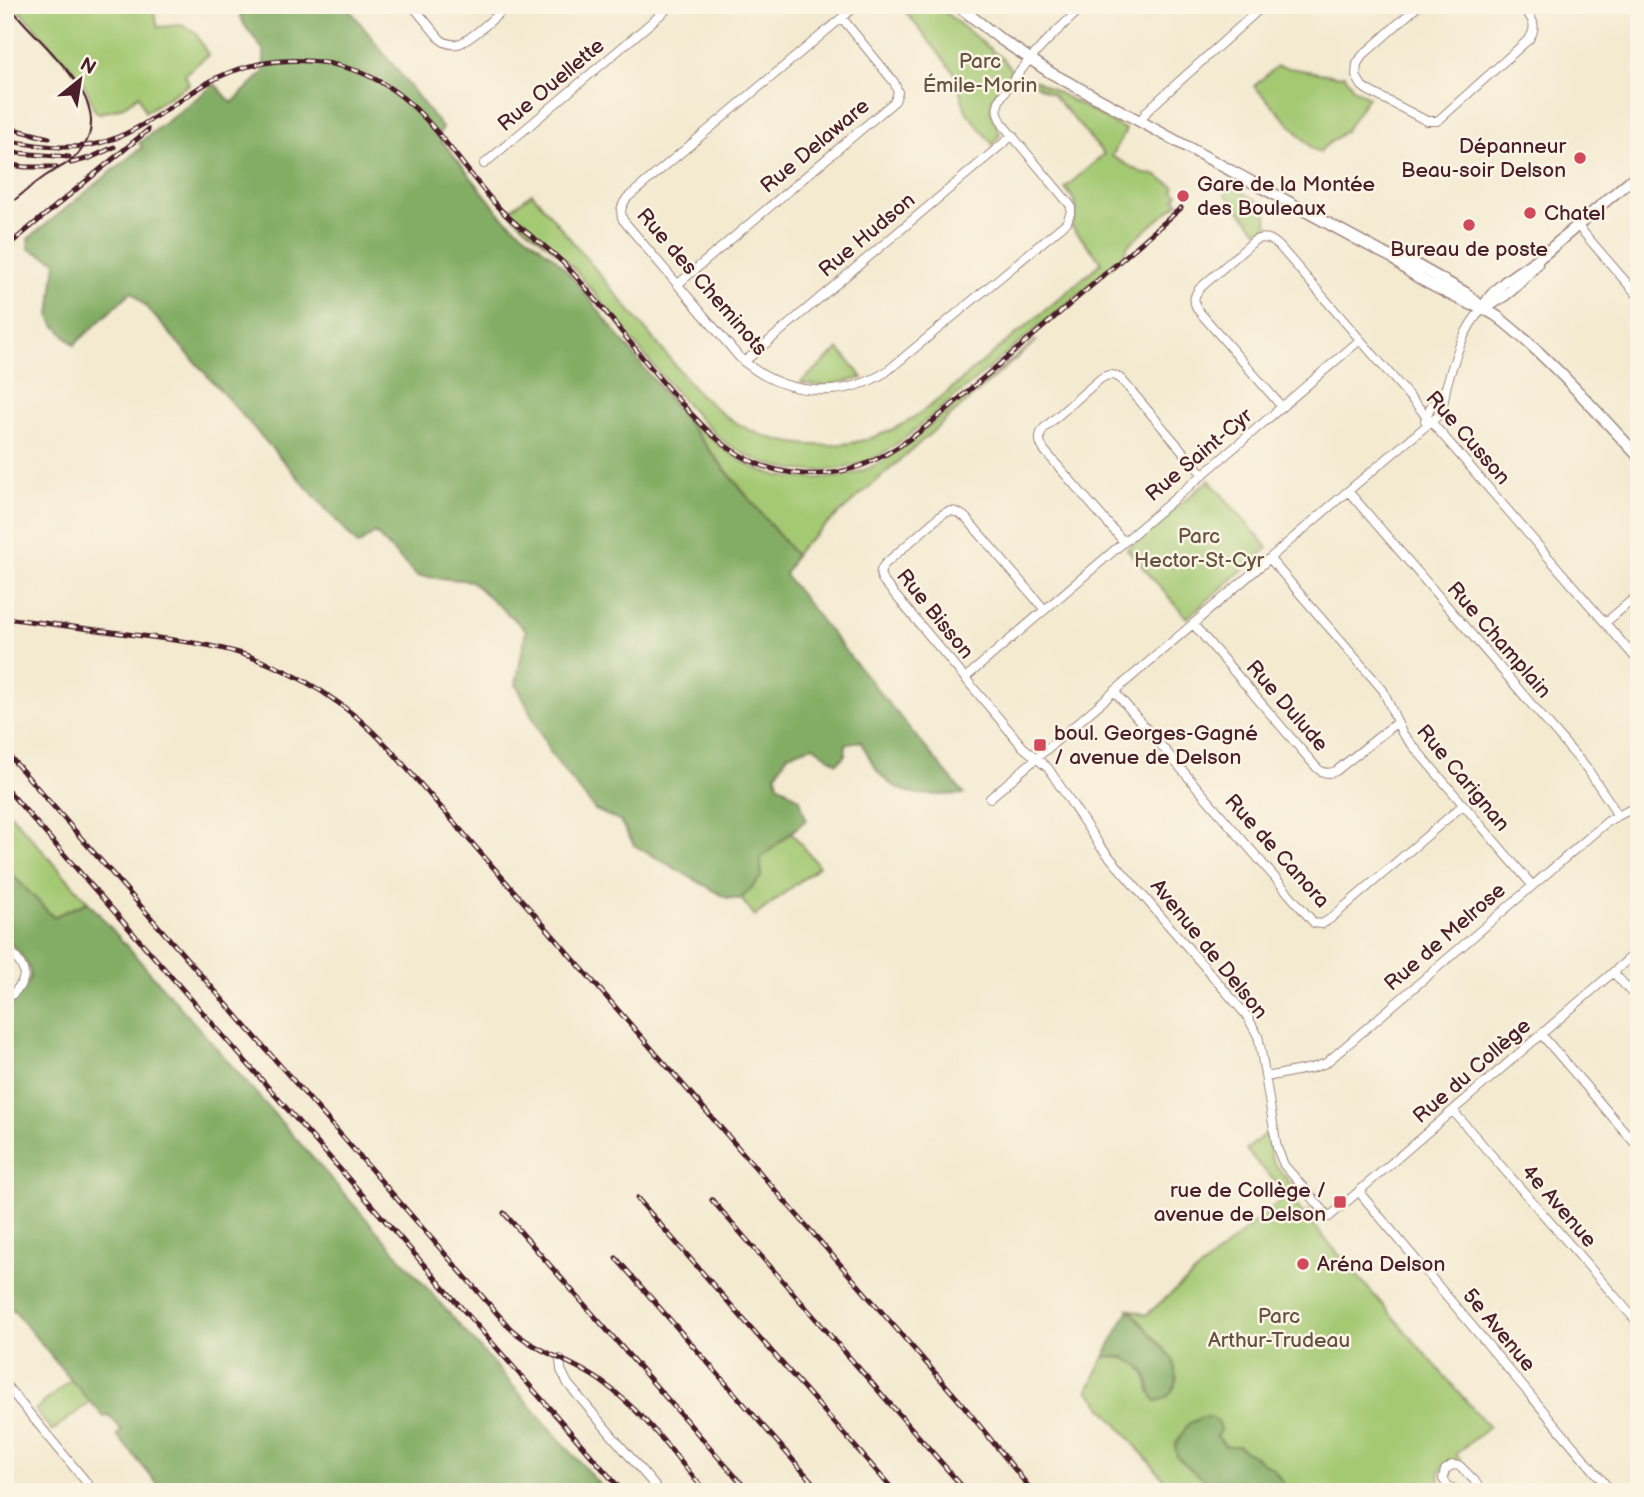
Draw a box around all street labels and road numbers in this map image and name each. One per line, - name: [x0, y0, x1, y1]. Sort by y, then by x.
- street label: Rue Ouellette: [493, 33, 609, 137]
- street label: Rue Delaware: [756, 93, 874, 199]
- street label: Rue Hudson: [814, 187, 920, 283]
- street label: Rue des Cheminots: [631, 203, 773, 361]
- street label: Rue Cusson: [1421, 386, 1515, 490]
- street label: Rue Saint-Cyr: [1140, 403, 1258, 507]
- street label: Rue Bisson: [891, 564, 979, 664]
- street label: Rue Champlain: [1442, 577, 1556, 703]
- street label: Rue Dulude: [1241, 655, 1333, 757]
- street label: Rue Carignan: [1411, 719, 1515, 837]
- street label: Rue de Canora: [1219, 789, 1335, 913]
- street label: Avenue de Delson: [1145, 874, 1273, 1024]
- street label: Rue de Melrose: [1379, 878, 1511, 996]
- street label: Rue du Collège: [1408, 1013, 1536, 1129]
- street label: 4e Avenue: [1516, 1160, 1602, 1252]
- street label: 5e Avenue: [1457, 1283, 1541, 1377]

